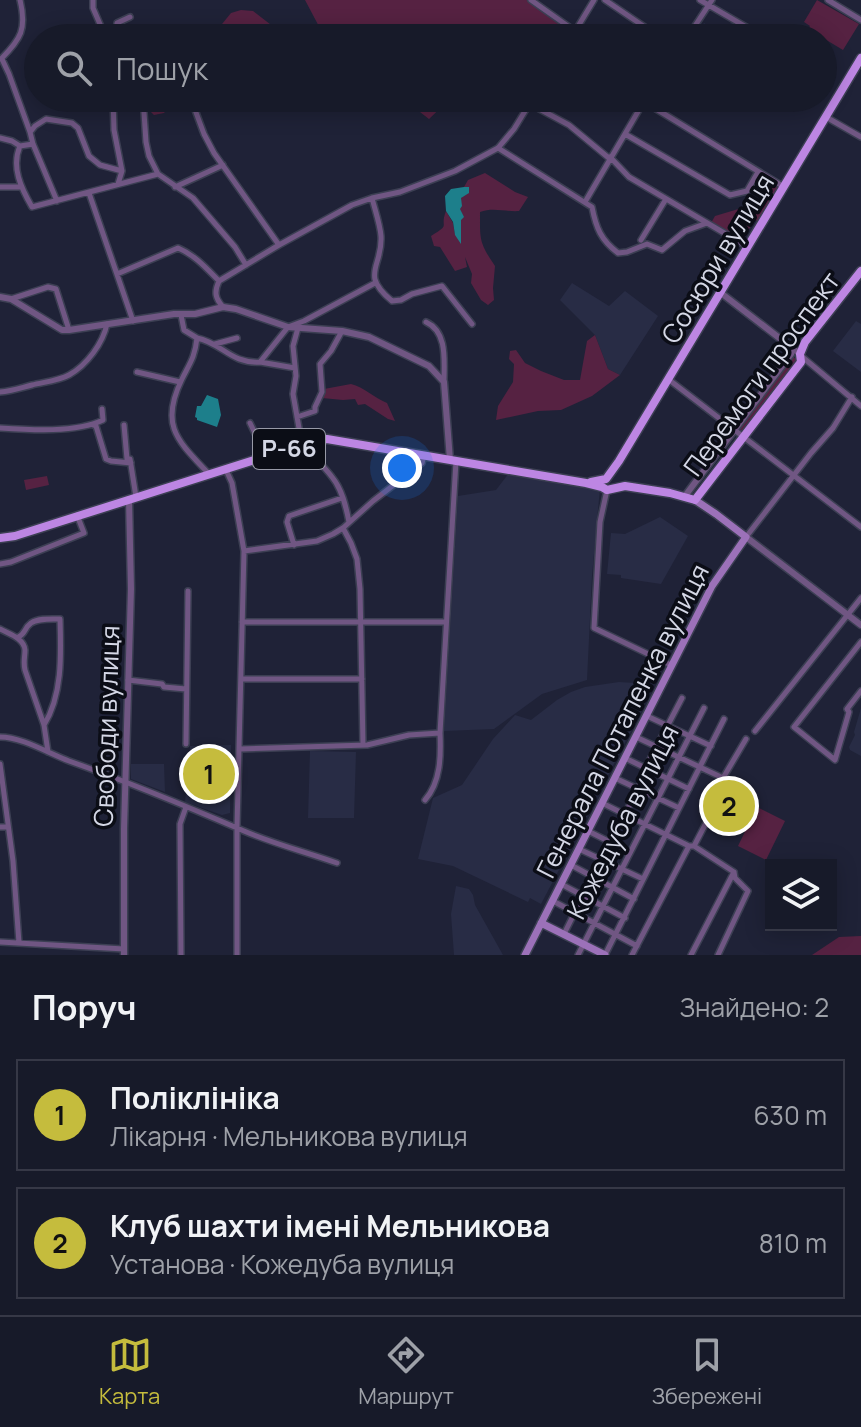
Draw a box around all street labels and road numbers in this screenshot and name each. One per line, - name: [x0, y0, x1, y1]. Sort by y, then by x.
- street label: Сосюри вулиця: [652, 167, 782, 350]
- street label: Перемоги проспект: [675, 264, 848, 483]
- road number: Р-66: [253, 429, 325, 469]
- street label: Генерала Потапенка вулиця: [527, 558, 717, 884]
- street label: Свободи вулиця: [84, 625, 128, 827]
- street label: Кожедуба вулиця: [558, 718, 687, 925]

